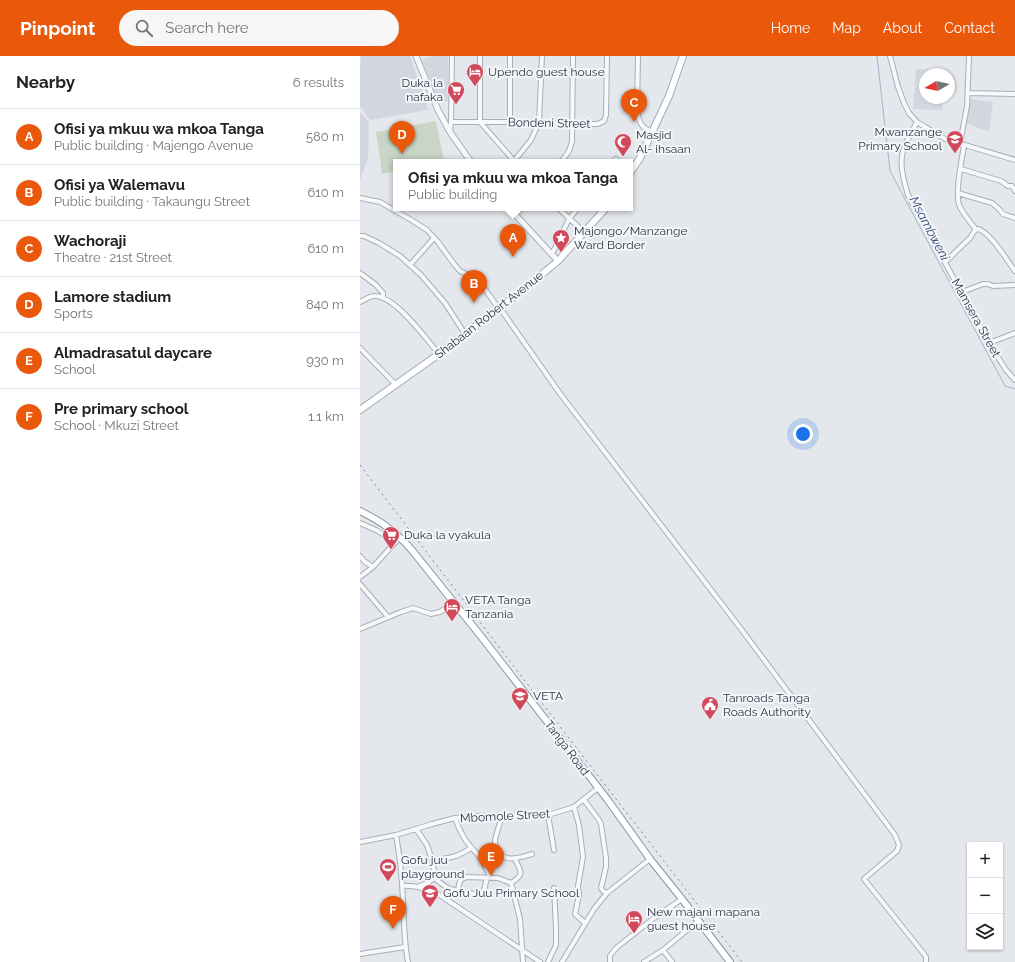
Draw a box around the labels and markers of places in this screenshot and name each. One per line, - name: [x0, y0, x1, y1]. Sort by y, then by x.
- hotel icon: Upendo guest house: [465, 62, 485, 87]
- place label: Upendo guest house: [488, 65, 605, 79]
- place label: Duka la nafaka: [402, 76, 443, 104]
- supermarket icon: Duka la nafaka: [446, 80, 466, 105]
- pin: C: [621, 89, 647, 122]
- pin: D: [389, 121, 415, 154]
- place label: Mwanzange Primary School: [858, 125, 943, 153]
- place label: Masjid Al- ihsaan: [636, 128, 691, 156]
- school or university icon: Mwanzange Primary School: [945, 129, 965, 154]
- mosque icon: Masjid Al- ihsaan: [613, 132, 633, 157]
- pin: A: [500, 224, 526, 257]
- place label: Majongo/Manzange Ward Border: [574, 224, 688, 252]
- place icon: Majongo/Manzange Ward Border: [551, 228, 571, 253]
- pin: B: [461, 270, 487, 303]
- supermarket icon: Duka la vyakula: [381, 525, 401, 550]
- place label: Duka la vyakula: [404, 528, 491, 542]
- place label: VETA Tanga Tanzania: [465, 593, 531, 621]
- hotel icon: VETA Tanga Tanzania: [442, 597, 462, 622]
- school or university icon: VETA: [510, 686, 530, 711]
- place label: VETA: [533, 689, 563, 703]
- place label: Tanroads Tanga Roads Authority: [723, 691, 811, 719]
- public building icon: Tanroads Tanga Roads Authority: [700, 695, 720, 720]
- pin: E: [478, 843, 504, 876]
- place label: Gofu juu playground: [401, 853, 464, 881]
- sports icon: Gofu juu playground: [378, 857, 398, 882]
- school or university icon: Gofu Juu Primary School: [420, 883, 440, 908]
- place label: Gofu Juu Primary School: [443, 886, 580, 900]
- pin: F: [380, 896, 406, 929]
- place label: New majani mapana guest house: [647, 905, 760, 933]
- hotel icon: New majani mapana guest house: [624, 909, 644, 934]

